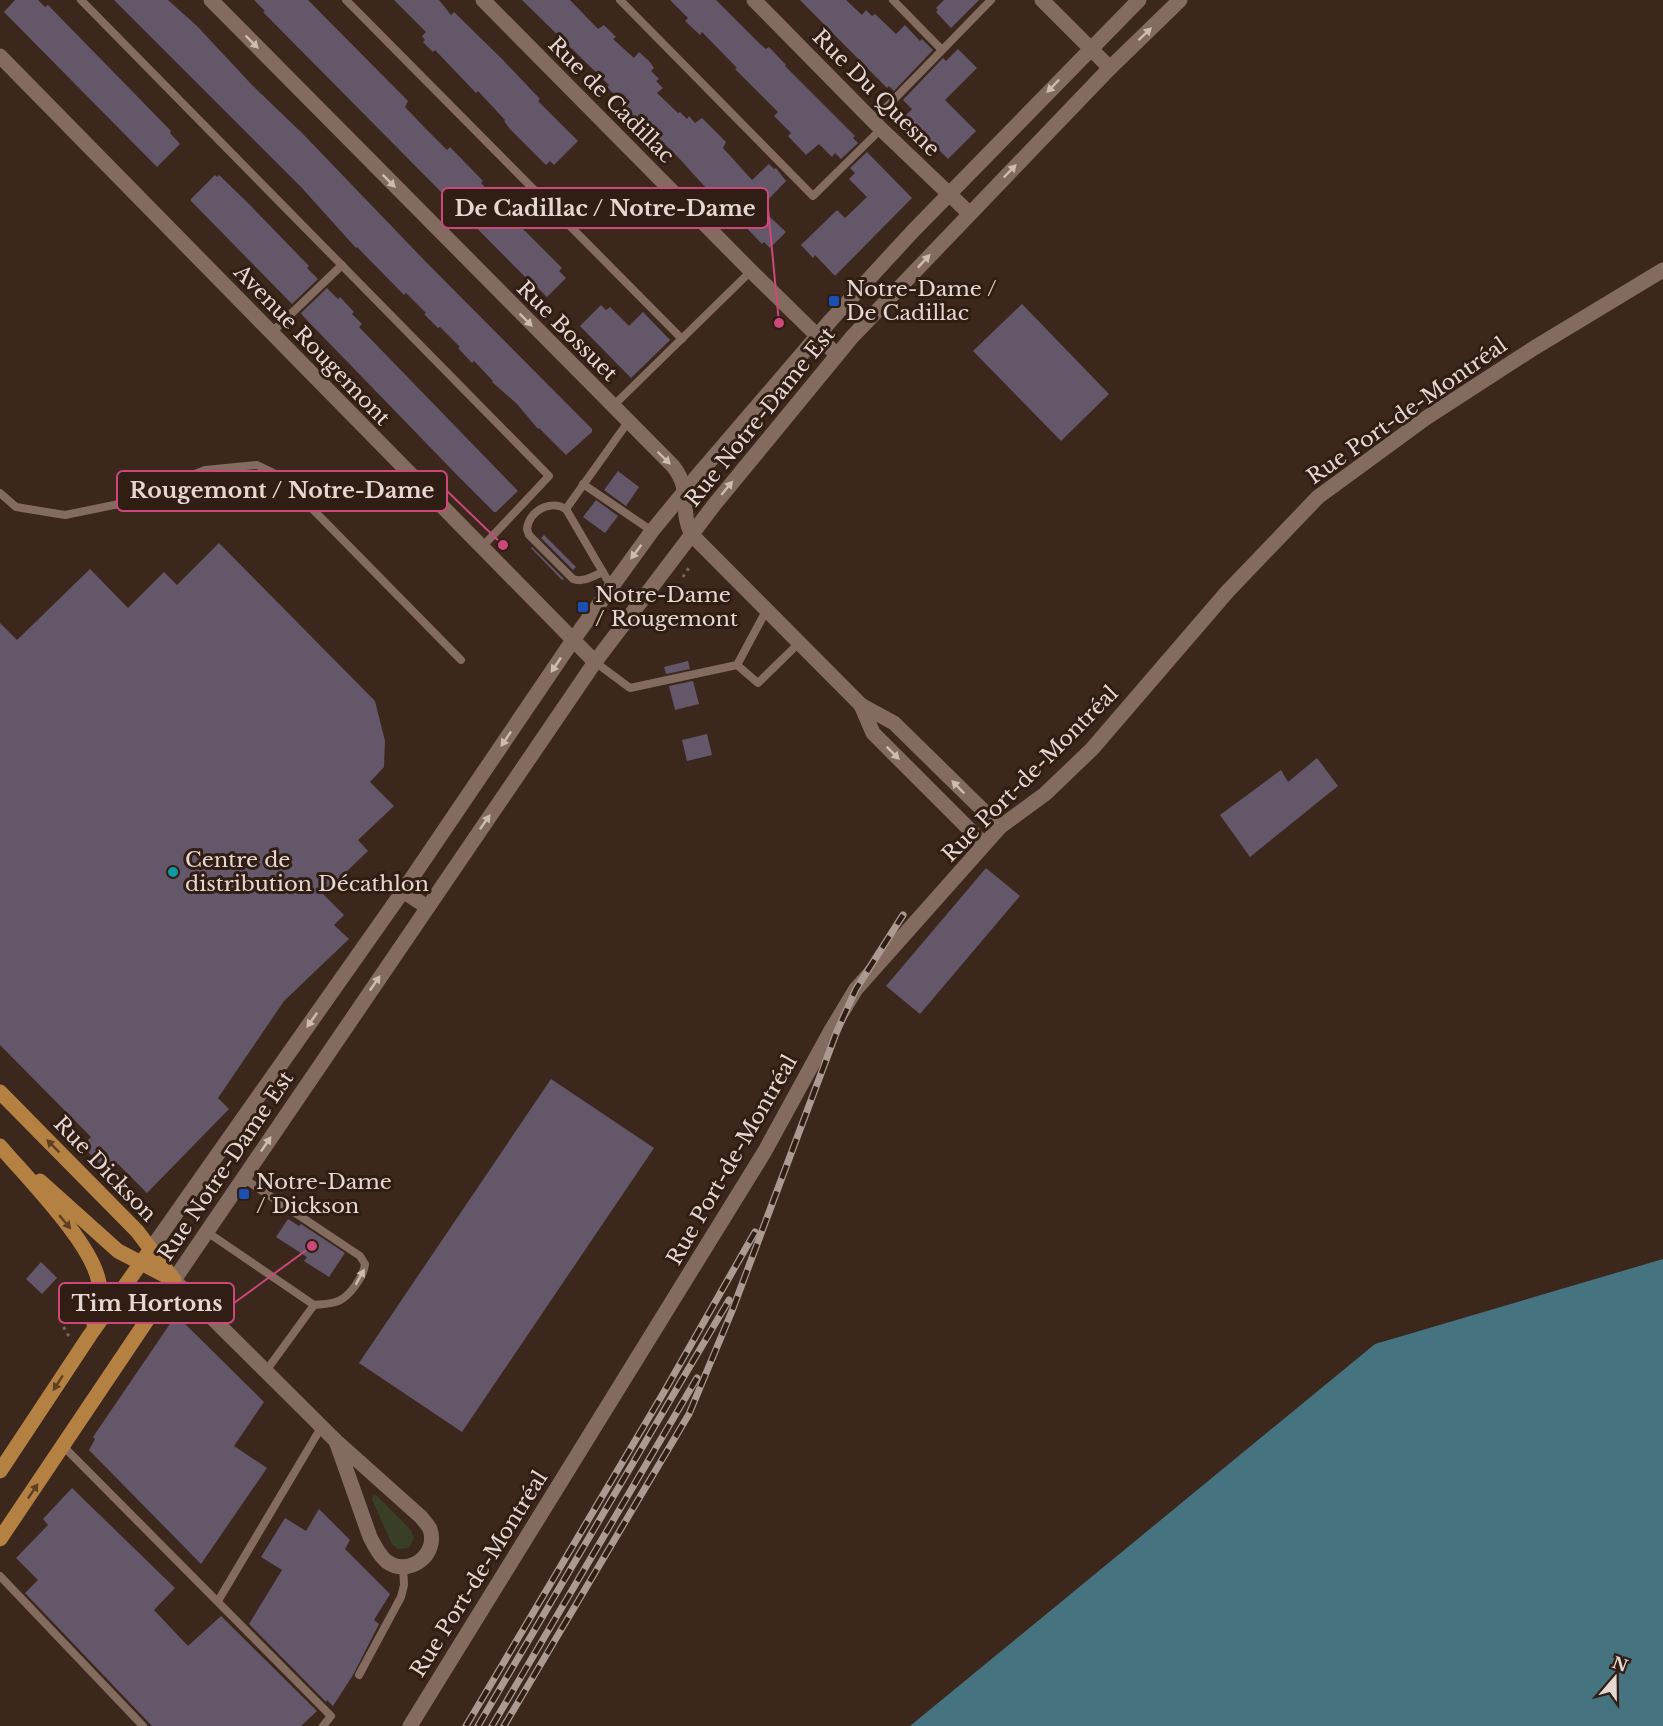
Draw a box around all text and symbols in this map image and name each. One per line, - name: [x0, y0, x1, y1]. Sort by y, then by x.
- street label: Rue Du Quesne: [807, 24, 945, 162]
- one-way arrow: [1137, 27, 1152, 41]
- street label: Rue de Cadillac: [543, 32, 679, 168]
- one-way arrow: [245, 34, 259, 48]
- one-way arrow: [1046, 79, 1060, 94]
- one-way arrow: [1002, 165, 1016, 179]
- one-way arrow: [382, 173, 396, 187]
- callout: De Cadillac / Notre-Dame: [442, 188, 768, 228]
- text: De Cadillac / Notre-Dame: [454, 195, 756, 222]
- one-way arrow: [916, 255, 930, 269]
- street label: Avenue Rougemont: [228, 259, 395, 431]
- street label: Rue Bossuet: [511, 275, 623, 387]
- place label: Notre-Dame / De Cadillac: [846, 276, 997, 326]
- marker: Notre-Dame / De Cadillac: [827, 294, 841, 308]
- one-way arrow: [519, 312, 533, 326]
- street label: Rue Notre-Dame Est: [680, 322, 840, 512]
- street label: Rue Port-de-Montréal: [1302, 332, 1512, 490]
- one-way arrow: [656, 450, 670, 464]
- callout: Rougemont / Notre-Dame: [117, 471, 447, 511]
- text: Rougemont / Notre-Dame: [130, 477, 435, 504]
- one-way arrow: [721, 480, 734, 496]
- one-way arrow: [630, 544, 643, 560]
- place label: Notre-Dame / Rougemont: [595, 582, 738, 632]
- marker: Notre-Dame / Rougemont: [576, 600, 590, 614]
- one-way arrow: [550, 657, 562, 673]
- street label: Rue Port-de-Montréal: [937, 680, 1124, 867]
- one-way arrow: [501, 731, 512, 747]
- one-way arrow: [886, 746, 900, 761]
- one-way arrow: [951, 779, 965, 794]
- one-way arrow: [479, 814, 490, 830]
- place label: Centre de distribution Décathlon: [185, 847, 429, 897]
- marker: Centre de distribution Décathlon: [166, 865, 180, 879]
- one-way arrow: [369, 975, 380, 991]
- one-way arrow: [306, 1012, 318, 1028]
- street label: Rue Port-de-Montréal: [661, 1050, 803, 1270]
- street label: Rue Notre-Dame Est: [153, 1066, 299, 1266]
- street label: Rue Dickson: [48, 1111, 162, 1227]
- one-way arrow: [260, 1136, 271, 1153]
- one-way arrow: [47, 1139, 61, 1153]
- place label: Notre-Dame / Dickson: [256, 1169, 392, 1219]
- marker: Notre-Dame / Dickson: [237, 1187, 251, 1201]
- one-way arrow: [58, 1214, 71, 1229]
- one-way arrow: [354, 1269, 365, 1285]
- callout: Tim Hortons: [59, 1283, 234, 1323]
- text: Tim Hortons: [71, 1290, 223, 1317]
- one-way arrow: [52, 1375, 64, 1391]
- street label: Rue Port-de-Montréal: [405, 1466, 553, 1682]
- one-way arrow: [27, 1483, 39, 1499]
- north arrow: [1585, 1648, 1645, 1708]
- text: N: [1610, 1652, 1631, 1676]

